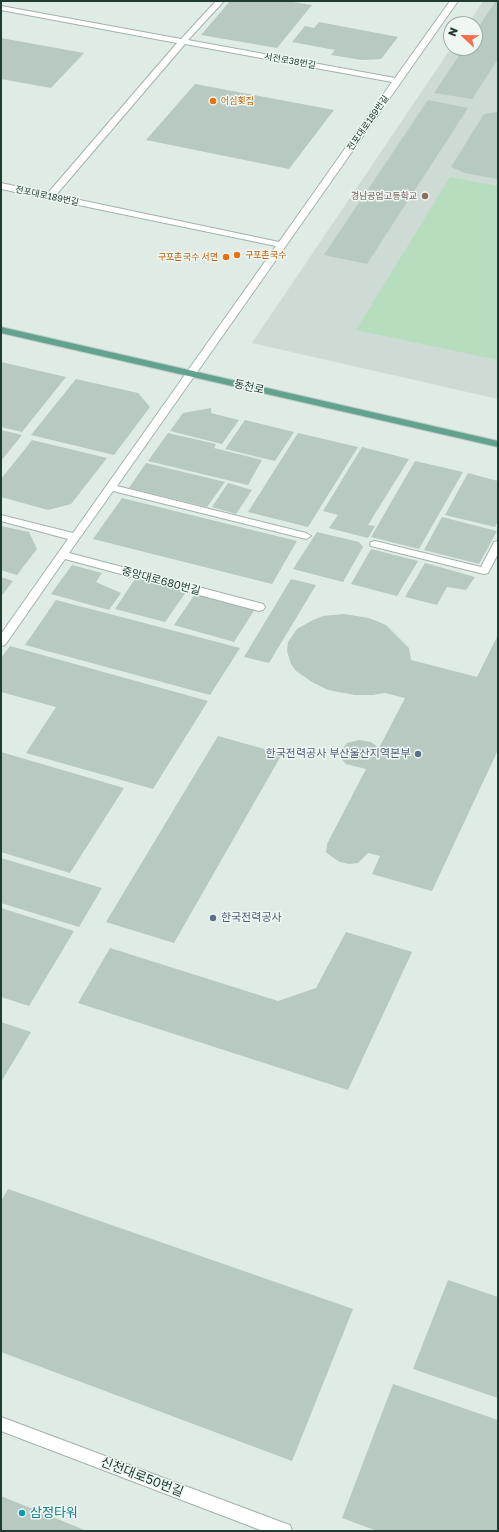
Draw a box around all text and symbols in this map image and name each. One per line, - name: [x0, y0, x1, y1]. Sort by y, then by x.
- north arrow: [443, 16, 483, 56]
- text: N: [445, 25, 460, 38]
- street label: 서전로38번길: [263, 51, 317, 71]
- street label: 전포대로189번길: [345, 93, 391, 153]
- marker: 어심횟집: [208, 96, 218, 106]
- place label: 어심횟집: [221, 96, 254, 106]
- street label: 전포대로189번길: [14, 184, 80, 208]
- place label: 경남공업고등학교: [351, 191, 417, 201]
- marker: 경남공업고등학교: [420, 191, 430, 201]
- marker: 구포촌국수: [232, 250, 242, 260]
- place label: 구포촌국수: [245, 250, 286, 260]
- place label: 구포촌국수 서면: [158, 252, 218, 262]
- marker: 구포촌국수 서면: [221, 252, 231, 262]
- street label: 동천로: [233, 377, 265, 397]
- street label: 중앙대로680번길: [120, 564, 202, 598]
- place label: 한국전력공사 부산울산지역본부: [266, 747, 410, 761]
- marker: 한국전력공사 부산울산지역본부: [413, 749, 423, 759]
- place label: 한국전력공사: [221, 911, 282, 925]
- marker: 한국전력공사: [208, 913, 218, 923]
- street label: 신천대로50번길: [98, 1454, 186, 1500]
- place label: 삼정타워: [30, 1505, 78, 1521]
- marker: 삼정타워: [17, 1508, 27, 1518]

